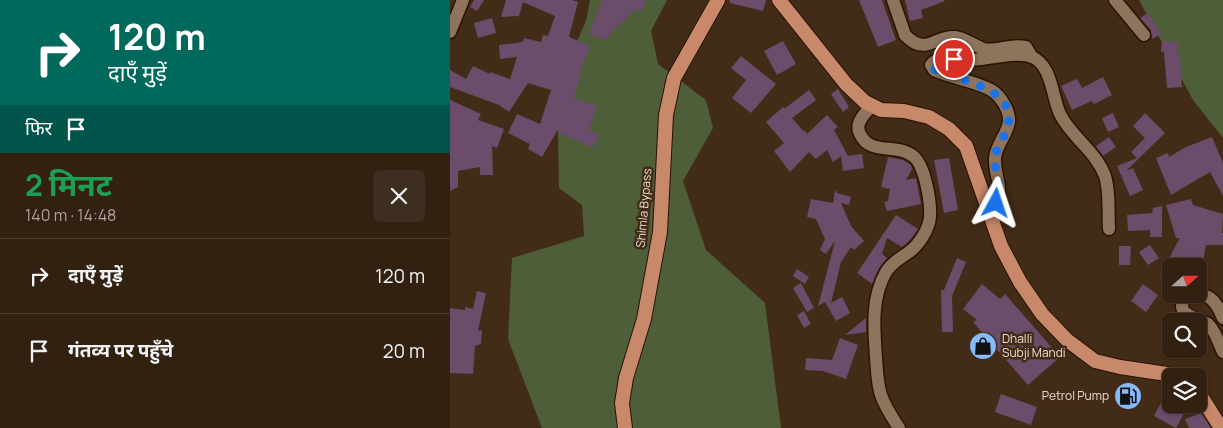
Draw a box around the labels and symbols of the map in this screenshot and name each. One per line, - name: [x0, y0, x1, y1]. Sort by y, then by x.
- pin: [933, 38, 975, 80]
- street label: Shimla Bypass: [632, 168, 655, 248]
- position arrow: [969, 176, 1021, 228]
- north arrow: [1162, 258, 1208, 302]
- place label: Dhalli Subji Mandi: [1002, 330, 1066, 361]
- shop icon: Dhalli Subji Mandi: [968, 331, 998, 361]
- fuel station icon: Petrol Pump: [1113, 381, 1143, 411]
- place label: Petrol Pump: [1042, 387, 1109, 404]

